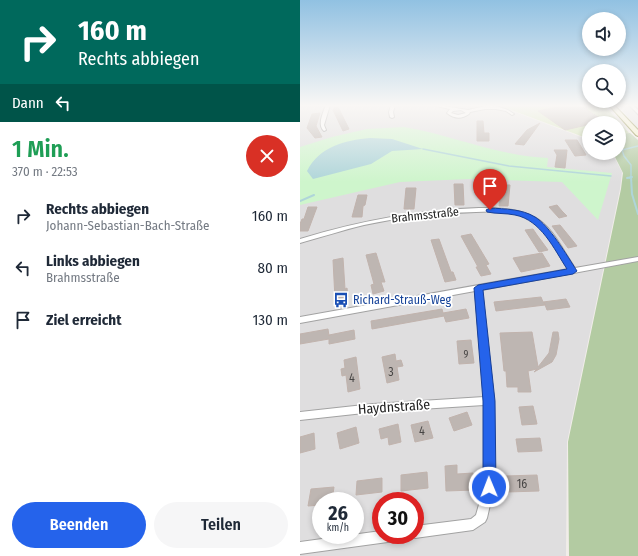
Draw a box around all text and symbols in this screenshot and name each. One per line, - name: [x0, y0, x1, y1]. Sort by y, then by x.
- map controls: [582, 12, 626, 160]
- button: sound: [582, 12, 626, 56]
- text: 160 m: [78, 14, 147, 47]
- icon: right: [12, 16, 64, 68]
- text: Rechts abbiegen: [78, 48, 199, 70]
- button: search: [582, 64, 626, 108]
- icon: left: [52, 92, 74, 114]
- text: Dann: [12, 94, 44, 112]
- button: layers: [582, 116, 626, 160]
- text: 1 Min.: [12, 135, 69, 163]
- button: close: [246, 135, 288, 177]
- text: 370 m · 22:53: [12, 164, 78, 179]
- pin: [473, 169, 507, 210]
- icon: arrive: [479, 175, 501, 197]
- text: Rechts abbiegen: [46, 200, 149, 218]
- street label: Brahmsstraße: [390, 204, 460, 226]
- icon: right: [12, 205, 34, 227]
- text: 160 m: [252, 207, 288, 225]
- text: Johann-Sebastian-Bach-Straße: [46, 218, 209, 233]
- text: Links abbiegen: [46, 252, 140, 270]
- icon: left: [12, 257, 34, 279]
- text: 80 m: [258, 259, 288, 277]
- text: Brahmsstraße: [46, 270, 120, 285]
- bus stop icon: Richard-Strauß-Weg: [332, 291, 350, 309]
- place label: Richard-Strauß-Weg: [353, 293, 452, 307]
- icon: arrive: [12, 309, 34, 331]
- text: Ziel erreicht: [46, 311, 121, 329]
- text: 130 m: [253, 311, 288, 329]
- house number: 9: [464, 349, 469, 361]
- house number: 3: [388, 365, 394, 379]
- house number: 4: [349, 371, 355, 385]
- street label: Haydnstraße: [357, 396, 431, 418]
- house number: 4: [419, 424, 425, 438]
- position arrow: [468, 466, 510, 508]
- house number: 16: [517, 477, 527, 491]
- speed limit sign: 30: [372, 492, 424, 544]
- text: 26: [328, 501, 348, 525]
- button: Beenden: [12, 502, 146, 548]
- button: Teilen: [154, 502, 288, 548]
- text: km/h: [327, 522, 349, 534]

